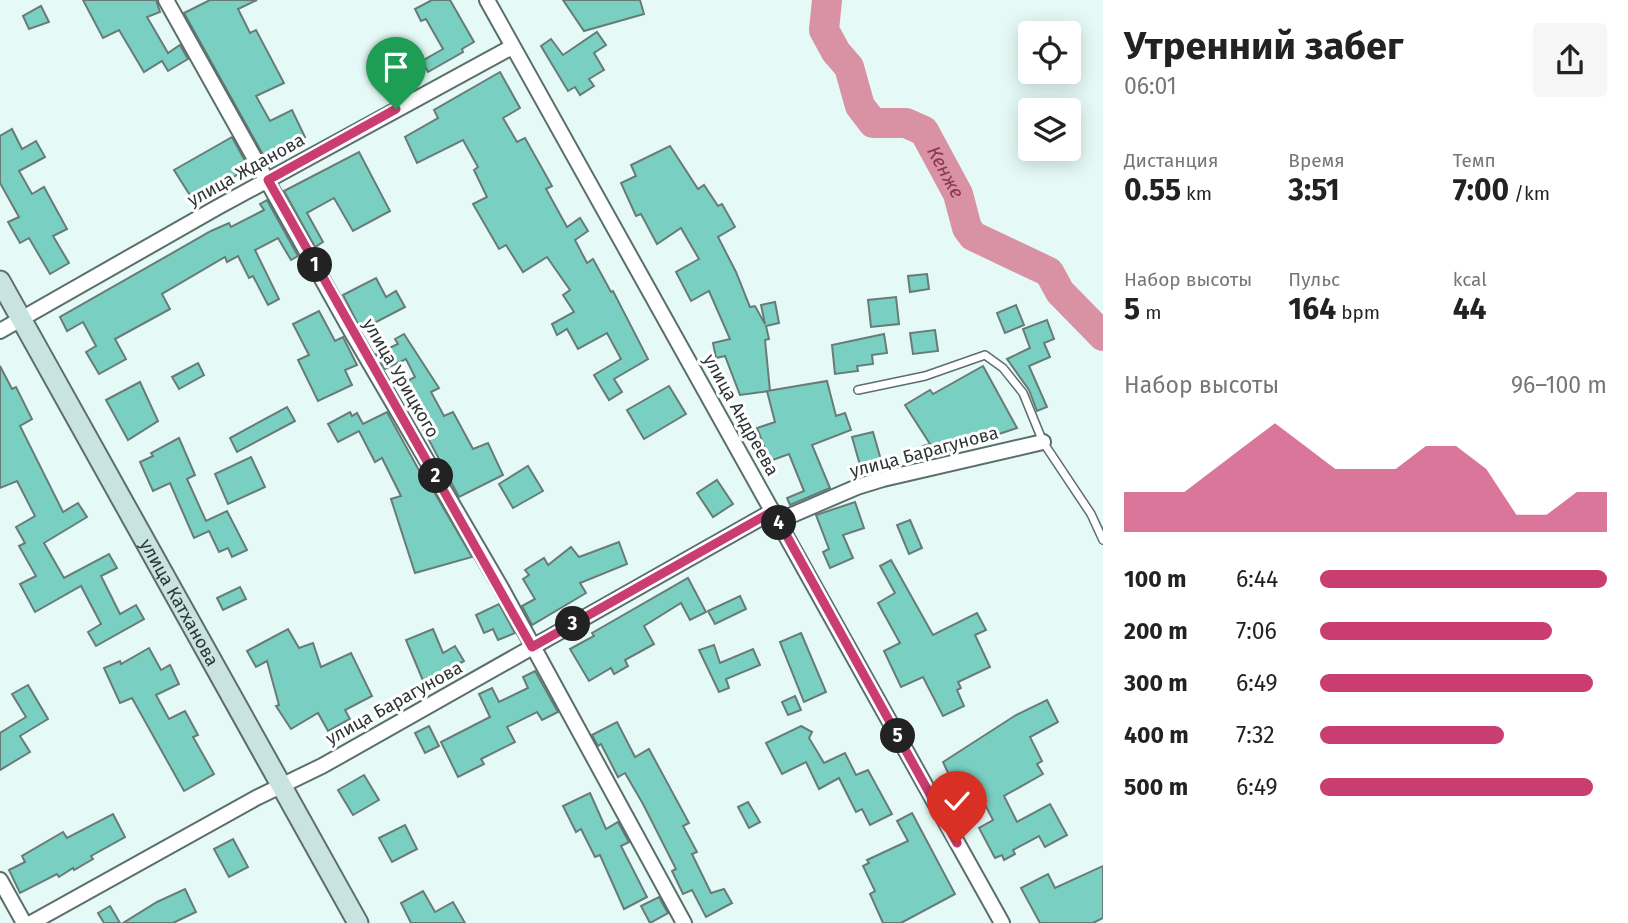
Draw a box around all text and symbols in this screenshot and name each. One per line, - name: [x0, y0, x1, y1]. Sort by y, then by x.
- map controls: [1018, 21, 1081, 161]
- button: locate: [1018, 21, 1081, 84]
- text: Утренний забег: [1124, 23, 1403, 69]
- button: share: [1533, 23, 1607, 97]
- pin: [366, 37, 426, 109]
- icon: arrive: [377, 48, 415, 86]
- text: 06:01: [1124, 72, 1177, 100]
- button: layers: [1018, 98, 1081, 161]
- street label: улица Жданова: [184, 129, 308, 211]
- water label: Кенже: [923, 142, 969, 202]
- text: Дистанция: [1124, 149, 1219, 172]
- text: Время: [1288, 149, 1345, 172]
- text: Темп: [1453, 149, 1496, 172]
- text: 0.55: [1124, 172, 1181, 208]
- text: 3:51: [1288, 172, 1340, 208]
- text: 7:00: [1453, 172, 1509, 208]
- text: km: [1181, 182, 1212, 205]
- text: /km: [1509, 182, 1550, 205]
- pin: 1: [298, 247, 332, 282]
- text: 1: [310, 253, 319, 276]
- text: Набор высоты: [1124, 268, 1252, 291]
- text: Пульс: [1288, 268, 1340, 291]
- text: kcal: [1453, 268, 1487, 291]
- text: 5: [1124, 291, 1140, 327]
- text: 164: [1288, 291, 1336, 327]
- text: 44: [1453, 291, 1487, 327]
- text: m: [1140, 301, 1161, 324]
- text: bpm: [1336, 301, 1380, 324]
- street label: улица Урицкого: [358, 314, 444, 442]
- street label: улица Андреева: [698, 350, 784, 480]
- text: Набор высоты: [1124, 371, 1279, 399]
- text: 96–100 m: [1511, 371, 1607, 399]
- street label: улица Барагунова: [847, 422, 1001, 482]
- pin: 2: [418, 458, 453, 494]
- text: 2: [431, 464, 440, 487]
- pin: 4: [762, 505, 796, 540]
- text: 4: [773, 511, 784, 534]
- street label: улица Катханова: [135, 535, 223, 670]
- text: 100 m: [1124, 565, 1186, 593]
- text: 6:44: [1236, 565, 1278, 593]
- pin: 3: [556, 606, 590, 642]
- text: 3: [568, 612, 577, 635]
- text: 200 m: [1124, 617, 1188, 645]
- text: 7:06: [1236, 617, 1277, 645]
- street label: улица Барагунова: [322, 656, 466, 750]
- text: 300 m: [1124, 669, 1188, 697]
- text: 6:49: [1236, 669, 1278, 697]
- pin: 5: [880, 718, 916, 754]
- text: 400 m: [1124, 721, 1189, 749]
- text: 7:32: [1236, 721, 1275, 749]
- text: 5: [892, 724, 903, 747]
- pin: [927, 771, 987, 843]
- text: 500 m: [1124, 773, 1188, 801]
- text: 6:49: [1236, 773, 1278, 801]
- icon: check: [938, 782, 976, 820]

